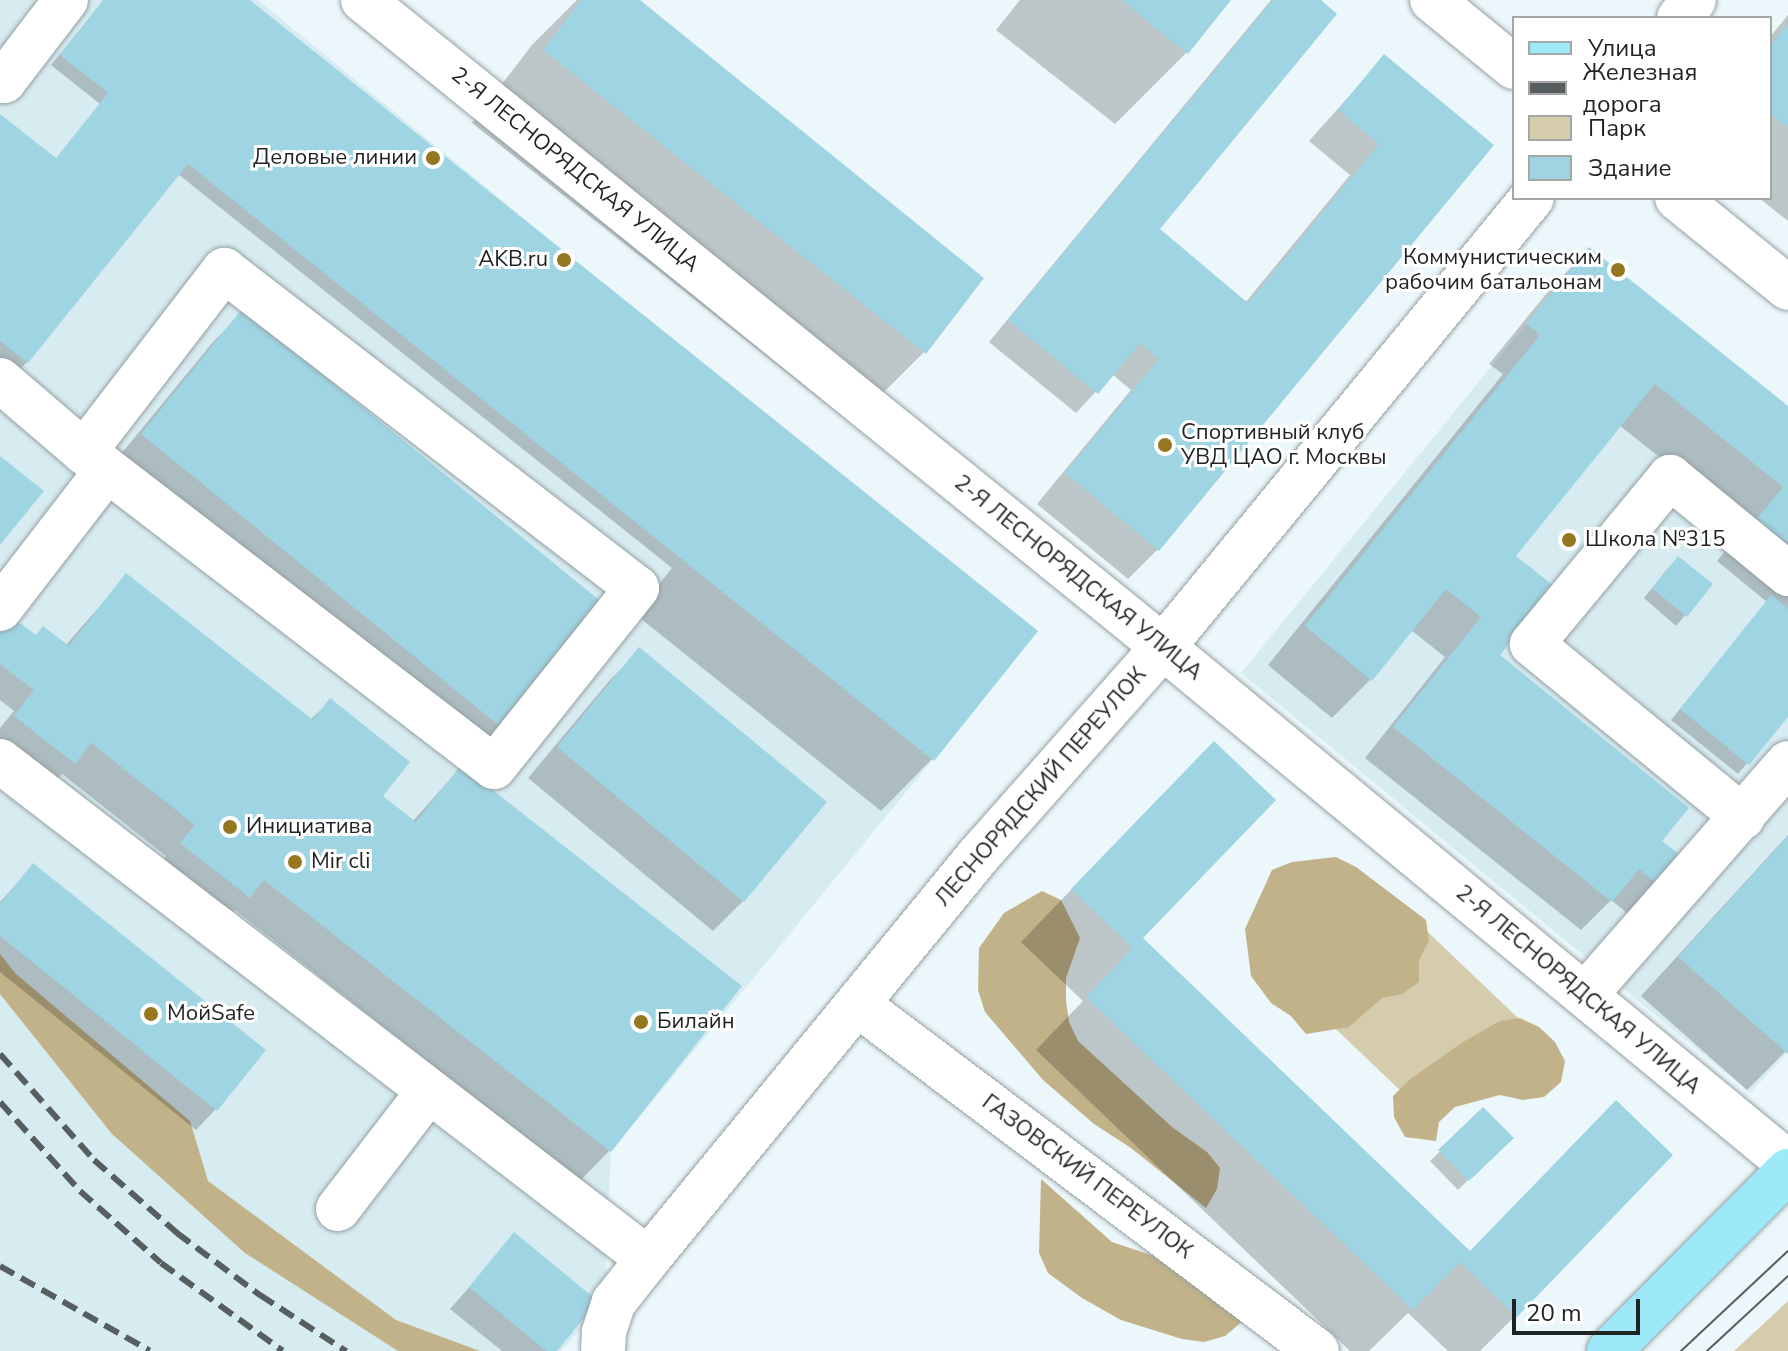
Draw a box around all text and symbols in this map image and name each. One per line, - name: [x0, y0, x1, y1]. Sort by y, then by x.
- legend: [1512, 16, 1772, 200]
- text: Улица: [1588, 32, 1657, 64]
- text: Железная дорога: [1583, 56, 1697, 120]
- street label: 2-Я ЛЕСНОРЯДСКАЯ УЛИЦА: [446, 62, 704, 278]
- text: Парк: [1588, 112, 1646, 144]
- place label: Деловые линии: [253, 145, 417, 171]
- marker: Деловые линии: [424, 149, 442, 167]
- text: Здание: [1588, 152, 1672, 184]
- place label: Коммунистическим рабочим батальонам: [1385, 244, 1602, 296]
- place label: AKB.ru: [478, 247, 548, 273]
- marker: AKB.ru: [555, 251, 573, 269]
- marker: Коммунистическим рабочим батальонам: [1609, 261, 1627, 279]
- place label: Спортивный клуб УВД ЦАО г. Москвы: [1181, 419, 1387, 470]
- marker: Спортивный клуб УВД ЦАО г. Москвы: [1156, 436, 1174, 454]
- street label: 2-Я ЛЕСНОРЯДСКАЯ УЛИЦА: [949, 470, 1207, 686]
- place label: Школа №315: [1585, 527, 1725, 553]
- marker: Школа №315: [1560, 531, 1578, 549]
- street label: ЛЕСНОРЯДСКИЙ ПЕРЕУЛОК: [930, 662, 1152, 912]
- place label: Инициатива: [246, 814, 372, 840]
- marker: Инициатива: [221, 818, 239, 836]
- place label: Mir cli: [311, 849, 370, 875]
- marker: Mir cli: [286, 853, 304, 871]
- street label: 2-Я ЛЕСНОРЯДСКАЯ УЛИЦА: [1450, 880, 1706, 1100]
- place label: МойSafe: [167, 1001, 255, 1027]
- marker: МойSafe: [142, 1005, 160, 1023]
- place label: Билайн: [657, 1009, 735, 1035]
- marker: Билайн: [632, 1013, 650, 1031]
- street label: ГАЗОВСКИЙ ПЕРЕУЛОК: [977, 1089, 1197, 1265]
- scale bar: [1516, 1283, 1644, 1333]
- text: 20 m: [1526, 1297, 1582, 1329]

